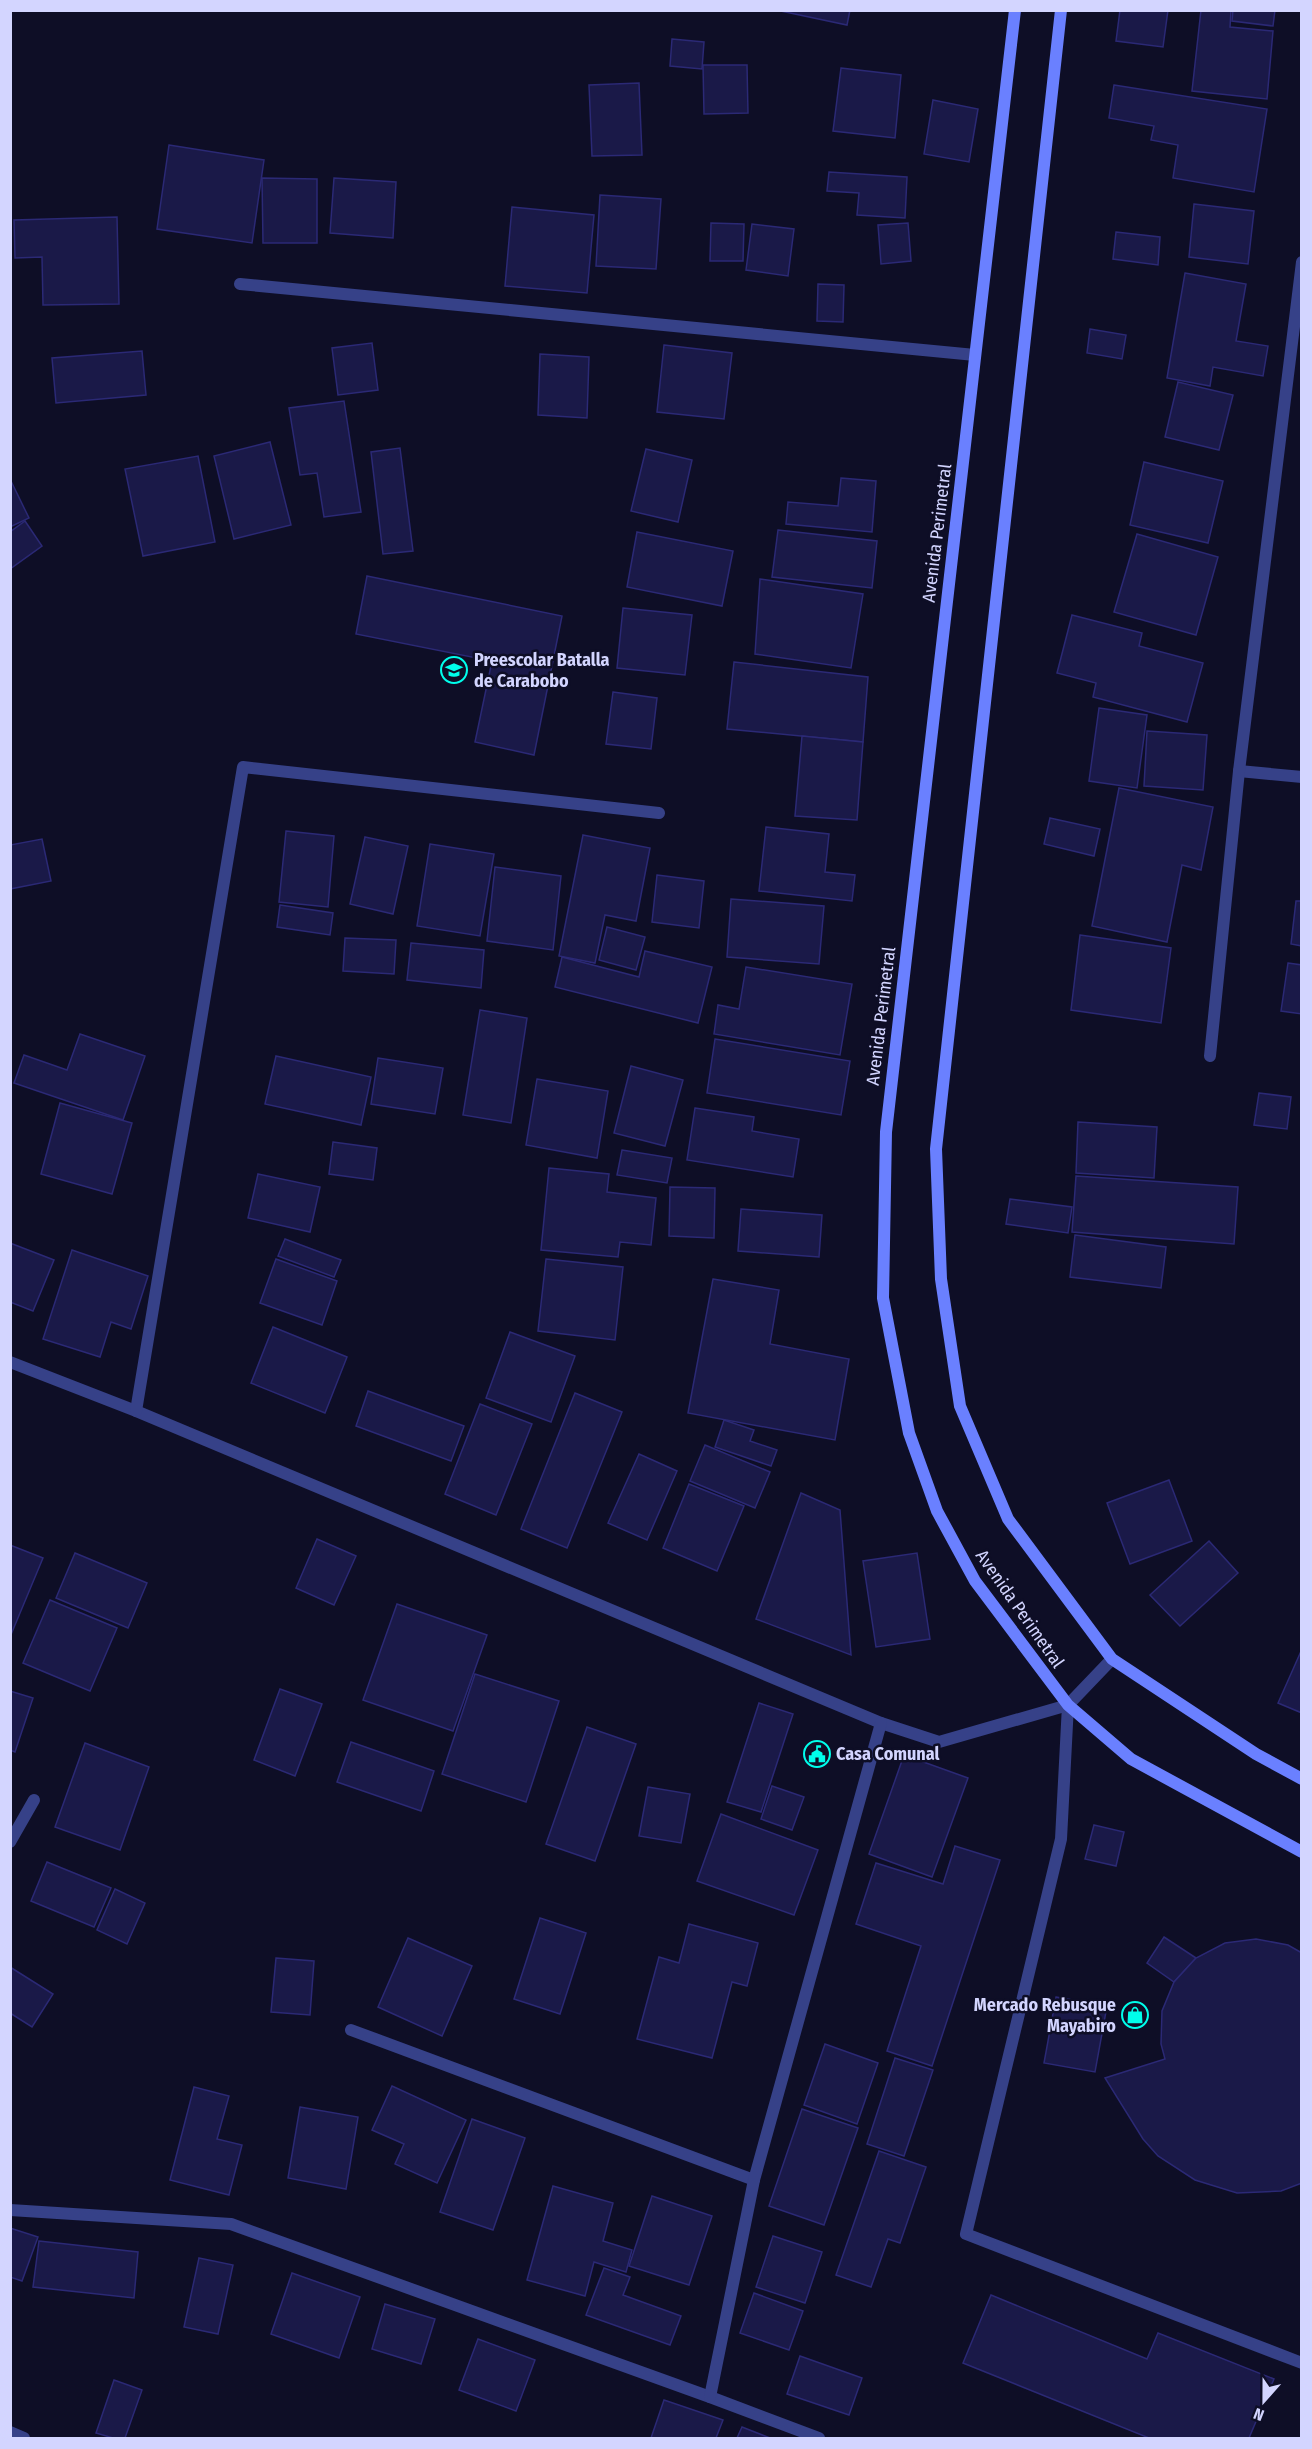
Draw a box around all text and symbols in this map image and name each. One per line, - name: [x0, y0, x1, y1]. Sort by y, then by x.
- street label: Avenida Perimetral: [918, 462, 956, 603]
- place label: Preescolar Batalla de Carabobo: [474, 649, 610, 692]
- school or university icon: Preescolar Batalla de Carabobo: [439, 655, 469, 685]
- street label: Avenida Perimetral: [862, 945, 900, 1086]
- street label: Avenida Perimetral: [971, 1546, 1069, 1673]
- public building icon: Casa Comunal: [802, 1739, 832, 1769]
- place label: Casa Comunal: [836, 1743, 940, 1765]
- place label: Mercado Rebusque Mayabiro: [974, 1994, 1116, 2037]
- shop icon: Mercado Rebusque Mayabiro: [1120, 2000, 1150, 2030]
- north arrow: [1234, 2371, 1294, 2431]
- text: N: [1251, 2404, 1267, 2425]

